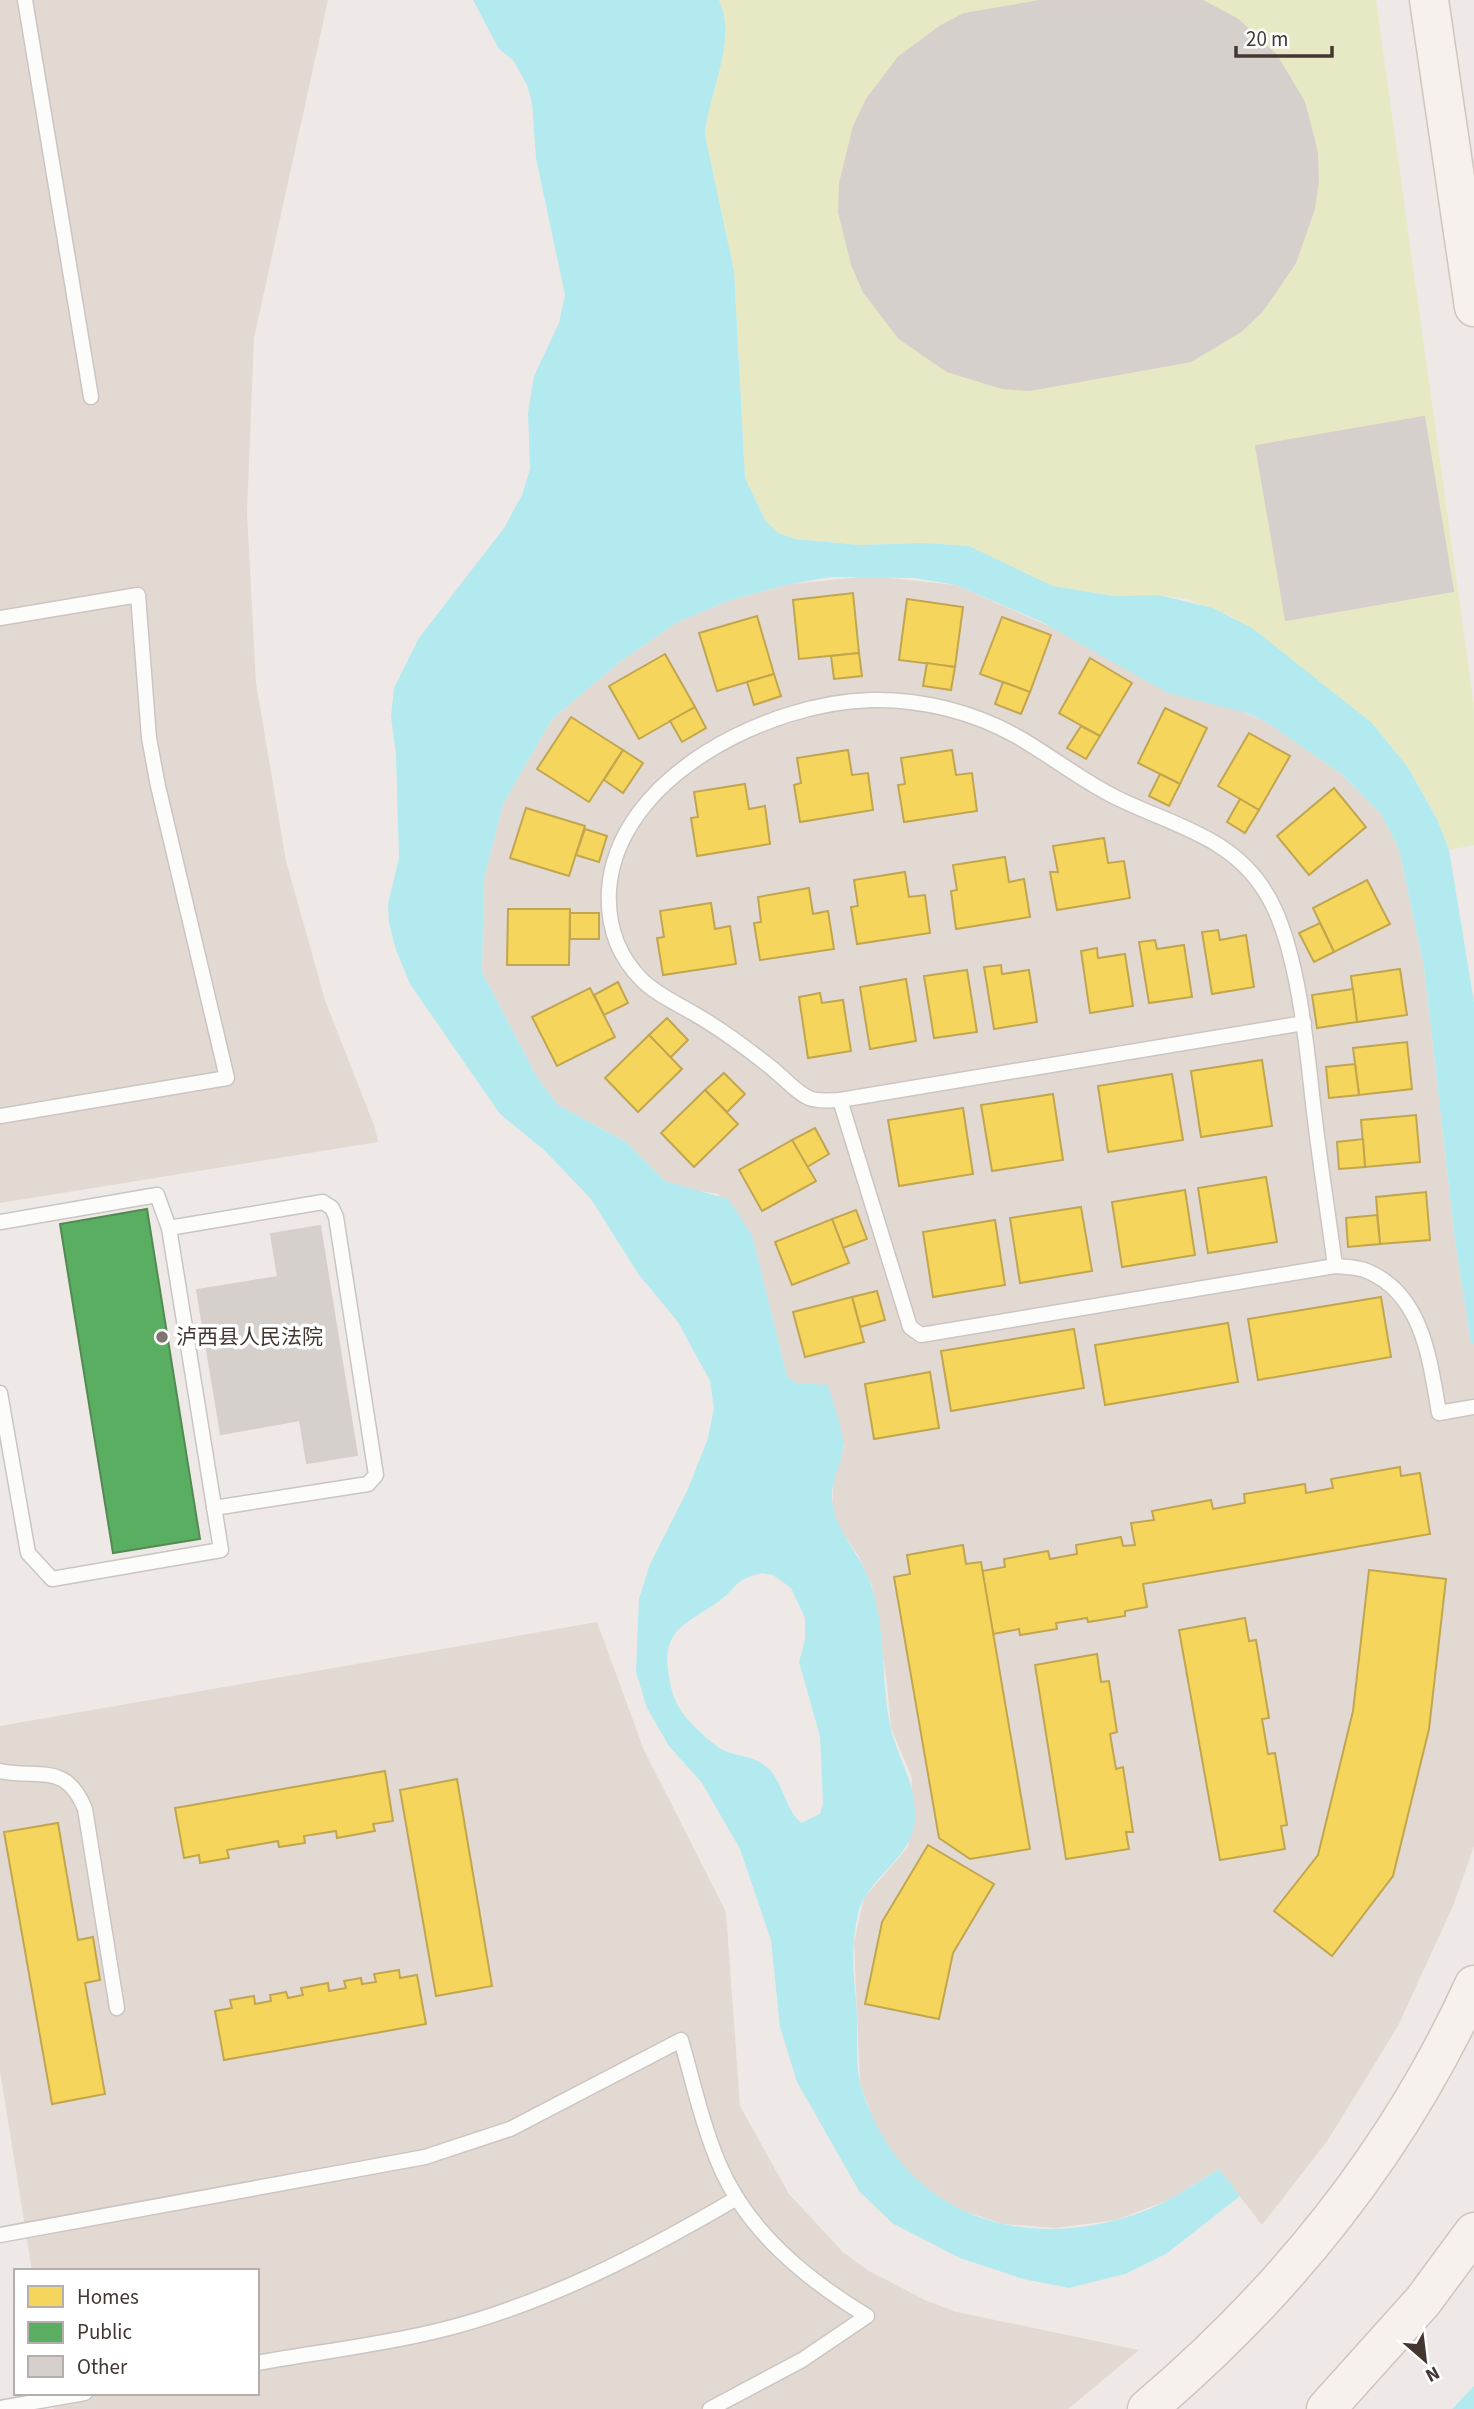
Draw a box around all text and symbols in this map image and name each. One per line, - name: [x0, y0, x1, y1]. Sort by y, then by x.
- scale bar: [1236, 14, 1332, 58]
- text: 20 m: [1246, 24, 1288, 54]
- place label: 泸西县人民法院: [176, 1322, 323, 1352]
- marker: 泸西县人民法院: [154, 1329, 170, 1345]
- legend: [14, 2269, 259, 2395]
- text: Homes: [77, 2282, 139, 2312]
- text: Public: [77, 2317, 132, 2347]
- north arrow: [1390, 2325, 1460, 2395]
- text: Other: [77, 2352, 128, 2382]
- text: N: [1420, 2359, 1444, 2389]

